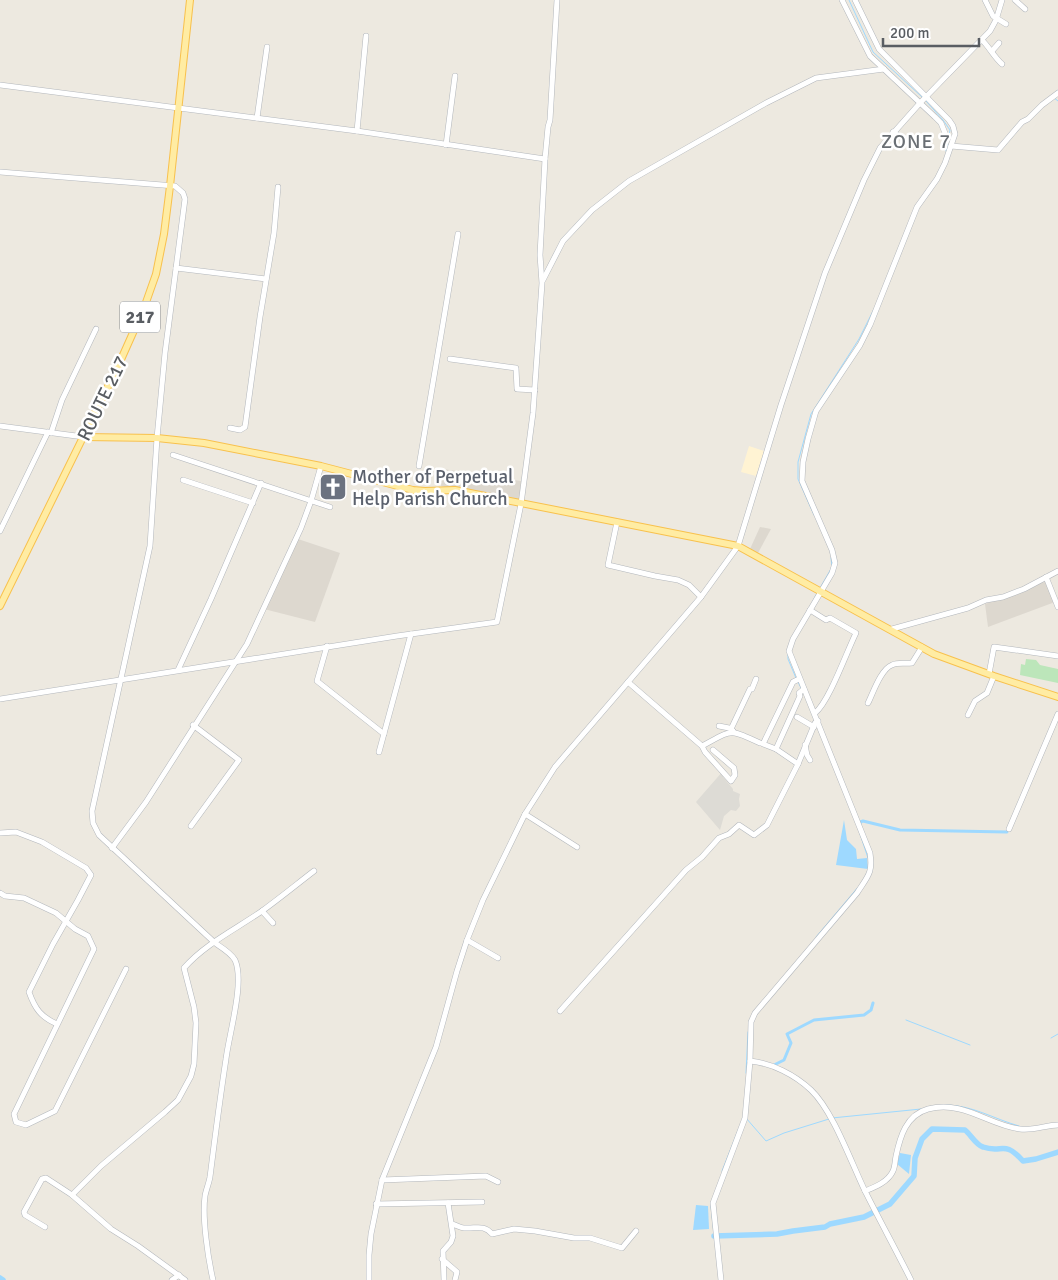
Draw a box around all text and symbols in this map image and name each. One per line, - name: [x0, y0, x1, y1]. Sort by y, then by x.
- scale bar: [883, 15, 979, 47]
- text: 200 m: [890, 24, 930, 42]
- district label: ZONE 7: [881, 129, 951, 154]
- road number: 217: [120, 302, 160, 332]
- street label: ROUTE 217: [72, 352, 134, 445]
- place label: Mother of Perpetual Help Parish Church: [352, 465, 514, 511]
- church icon: Mother of Perpetual Help Parish Church: [318, 472, 348, 502]

